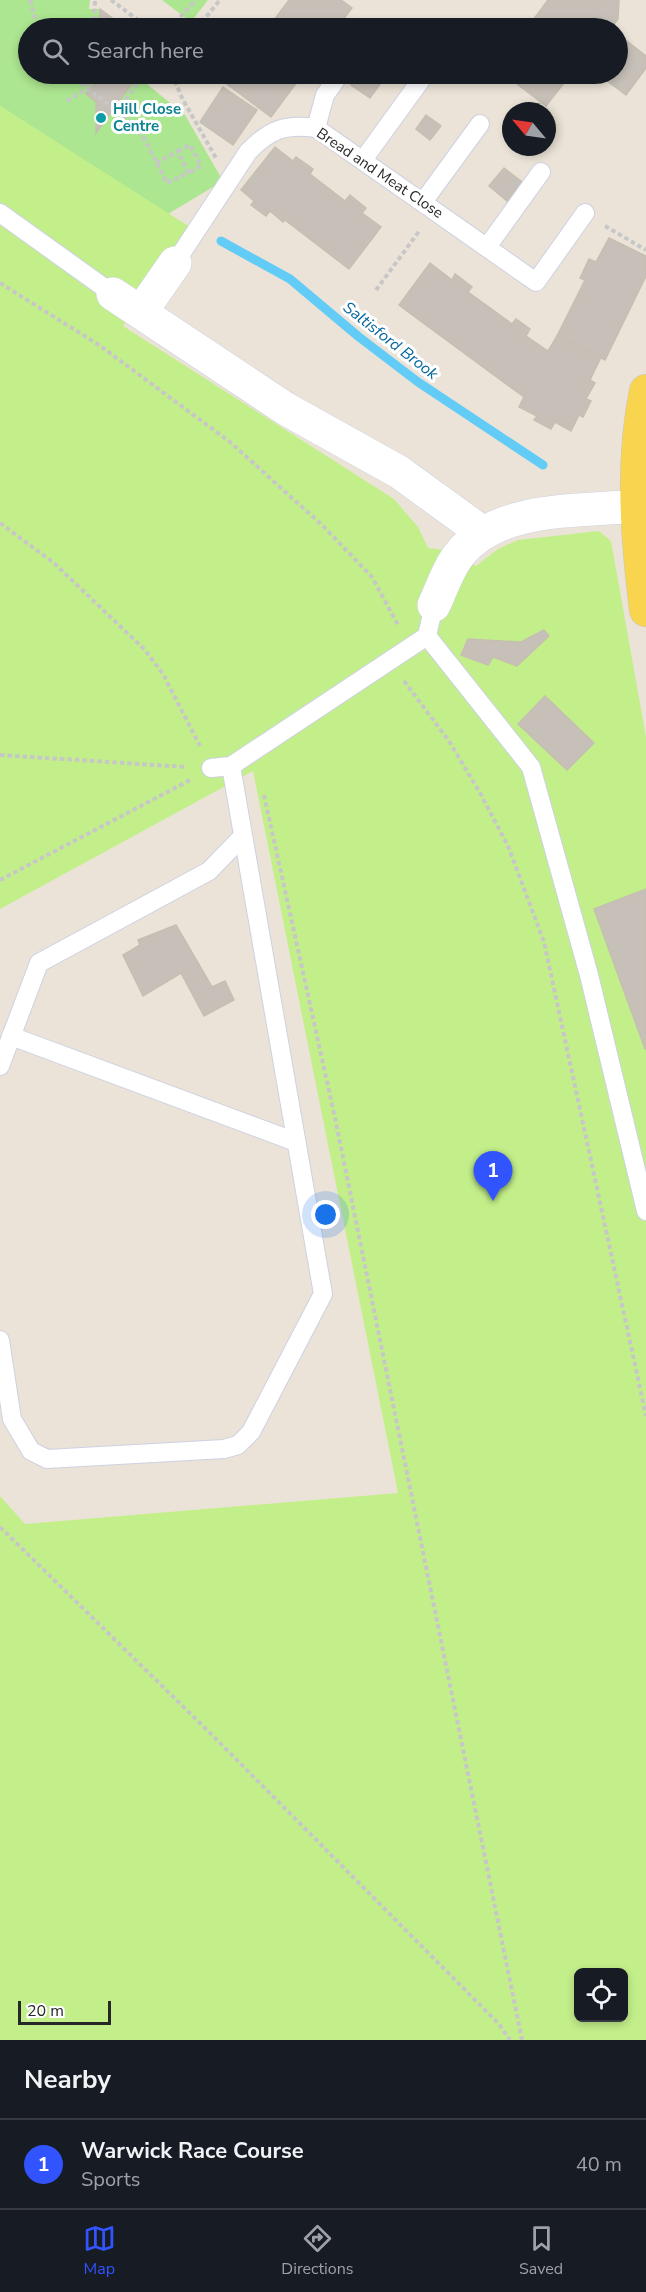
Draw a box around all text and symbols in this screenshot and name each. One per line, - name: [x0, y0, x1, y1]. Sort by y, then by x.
- search box: [18, 18, 628, 84]
- icon: search: [39, 35, 72, 68]
- text: Search here: [87, 36, 204, 66]
- place label: Hill Close Centre: [113, 99, 181, 136]
- north arrow: [502, 102, 556, 156]
- marker: Hill Close Centre: [94, 111, 108, 125]
- street label: Bread and Meat Close: [313, 123, 447, 223]
- water label: Saltisford Brook: [338, 297, 443, 386]
- pin: 1: [474, 1152, 512, 1201]
- your location: [311, 1200, 340, 1229]
- map controls: [574, 1968, 628, 2022]
- button: locate: [574, 1968, 628, 2022]
- scale bar: [18, 1998, 111, 2026]
- text: 20 m: [27, 2000, 64, 2022]
- text: Nearby: [24, 2062, 111, 2097]
- text: Warwick Race Course: [81, 2136, 304, 2166]
- text: 1: [38, 2151, 50, 2178]
- text: 40 m: [576, 2151, 622, 2178]
- text: Sports: [81, 2166, 140, 2193]
- tab: Map: [83, 2222, 116, 2280]
- tab: Directions: [281, 2222, 353, 2280]
- tab: Saved: [519, 2222, 563, 2280]

